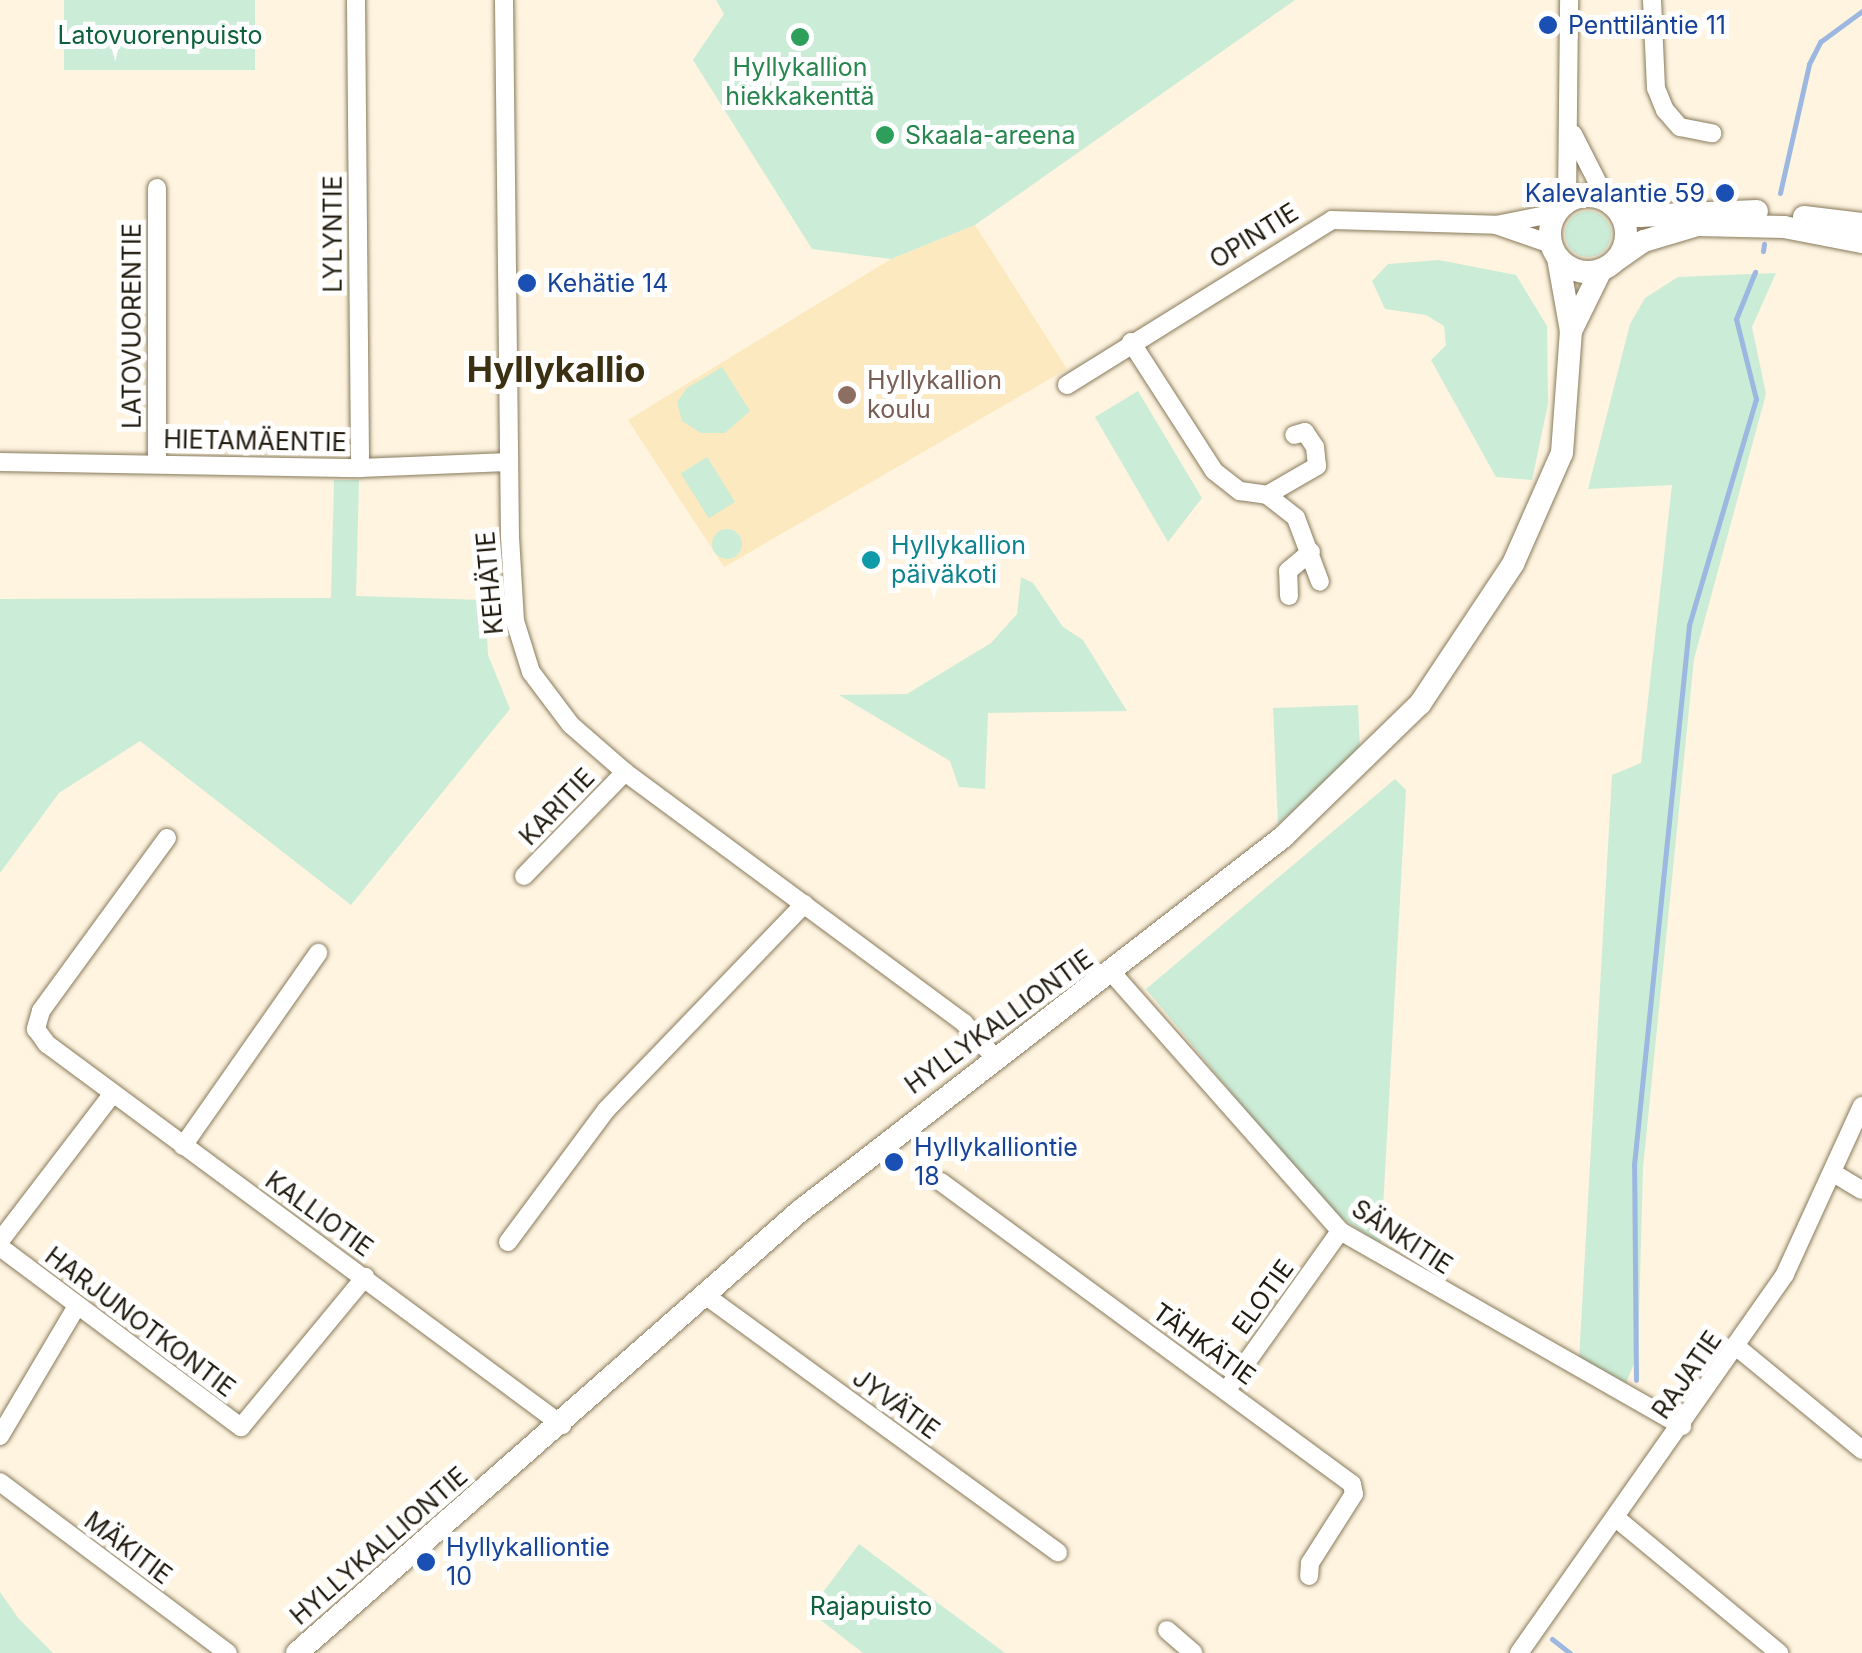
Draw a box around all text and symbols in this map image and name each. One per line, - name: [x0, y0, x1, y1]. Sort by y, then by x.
- place label: Penttiläntie 11: [1568, 10, 1726, 40]
- marker: Penttiläntie 11: [1537, 14, 1559, 36]
- park label: Latovuorenpuisto: [57, 20, 263, 50]
- marker: Hyllykallion hiekkakenttä: [789, 26, 811, 48]
- place label: Hyllykallion hiekkakenttä: [725, 53, 875, 112]
- place label: Skaala-areena: [905, 120, 1075, 150]
- marker: Skaala-areena: [874, 124, 896, 146]
- street label: LYLYNTIE: [318, 175, 348, 293]
- place label: Kalevalantie 59: [1525, 178, 1705, 208]
- marker: Kalevalantie 59: [1714, 182, 1736, 204]
- street label: OPINTIE: [1204, 197, 1304, 275]
- street label: LATOVUORENTIE: [117, 223, 147, 429]
- place label: Kehätie 14: [547, 268, 668, 298]
- marker: Kehätie 14: [516, 272, 538, 294]
- district label: Hyllykallio: [467, 348, 645, 390]
- place label: Hyllykallion koulu: [867, 366, 1002, 425]
- marker: Hyllykallion koulu: [836, 384, 858, 406]
- street label: HIETAMÄENTIE: [163, 424, 347, 458]
- street label: KEHÄTIE: [471, 530, 509, 636]
- place label: Hyllykallion päiväkoti: [891, 531, 1026, 590]
- marker: Hyllykallion päiväkoti: [860, 549, 882, 571]
- street label: KARITIE: [513, 763, 601, 851]
- street label: HYLLYKALLIONTIE: [899, 944, 1099, 1100]
- place label: Hyllykalliontie 18: [914, 1133, 1078, 1192]
- marker: Hyllykalliontie 18: [883, 1151, 905, 1173]
- street label: KALLIOTIE: [260, 1165, 378, 1263]
- street label: SÄNKITIE: [1346, 1194, 1458, 1280]
- street label: HARJUNOTKONTIE: [39, 1241, 241, 1403]
- street label: ELOTIE: [1226, 1254, 1300, 1340]
- street label: TÄHKÄTIE: [1147, 1297, 1261, 1391]
- street label: RAJATIE: [1646, 1325, 1728, 1425]
- street label: JYVÄTIE: [847, 1363, 945, 1445]
- street label: HYLLYKALLIONTIE: [284, 1461, 474, 1631]
- street label: MÄKITIE: [79, 1506, 177, 1590]
- place label: Hyllykalliontie 10: [446, 1533, 610, 1592]
- marker: Hyllykalliontie 10: [415, 1551, 437, 1573]
- park label: Rajapuisto: [810, 1591, 932, 1621]

